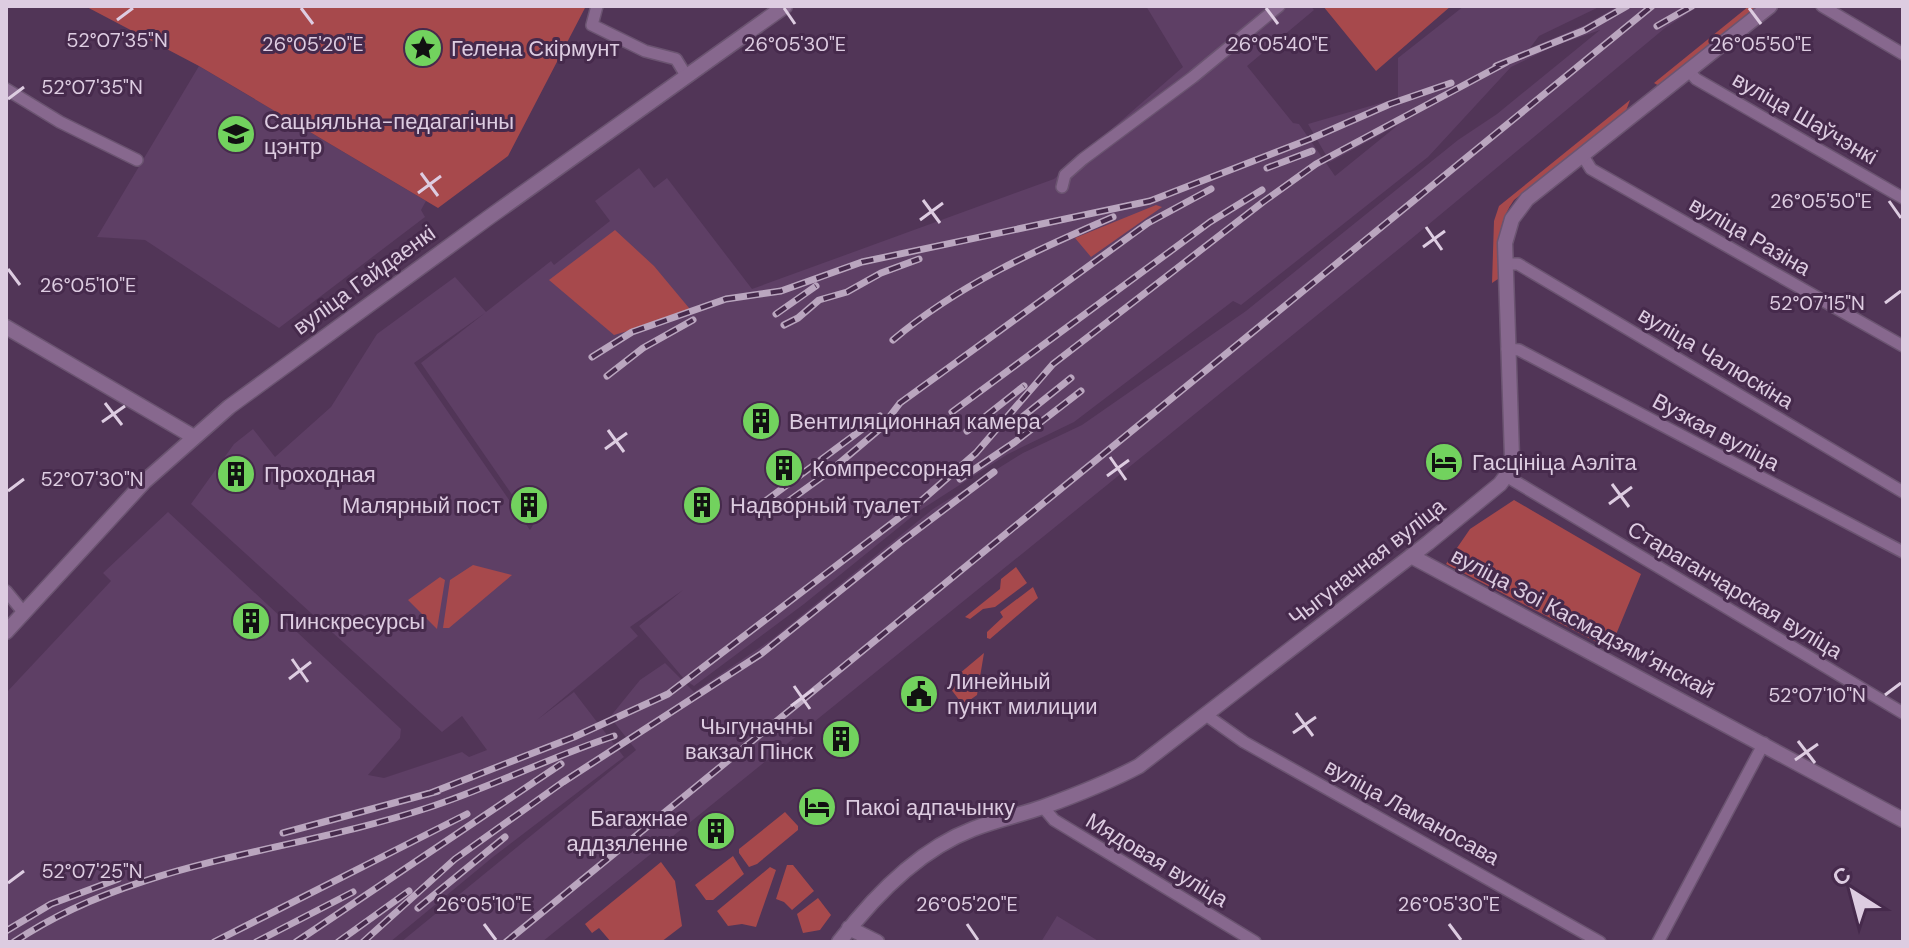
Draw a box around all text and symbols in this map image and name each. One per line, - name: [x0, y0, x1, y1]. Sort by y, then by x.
- text: 52°07'35"N: [66, 27, 168, 53]
- place icon: Гелена Скірмунт: [402, 27, 444, 69]
- text: 26°05'20"E: [262, 31, 364, 57]
- text: 26°05'30"E: [744, 31, 846, 57]
- text: 26°05'40"E: [1227, 31, 1329, 57]
- text: 26°05'50"E: [1710, 31, 1812, 57]
- place label: Гелена Скірмунт: [451, 34, 620, 63]
- street label: вуліца Шаўчэнкі: [1727, 65, 1883, 171]
- text: 52°07'35"N: [41, 74, 143, 100]
- place label: Сацыяльна-педагагічны цэнтр: [264, 107, 514, 161]
- school or university icon: Сацыяльна-педагагічны цэнтр: [215, 113, 257, 155]
- text: 26°05'50"E: [1770, 188, 1872, 214]
- street label: вуліца Разіна: [1684, 190, 1817, 283]
- street label: вуліца Гайдаенкі: [287, 219, 441, 341]
- text: 26°05'10"E: [40, 272, 136, 298]
- text: 52°07'15"N: [1769, 290, 1865, 316]
- street label: вуліца Чалюскіна: [1633, 300, 1800, 416]
- street label: Вузкая вуліца: [1647, 386, 1785, 478]
- building icon: Вентиляционная камера: [740, 400, 782, 442]
- place label: Вентиляционная камера: [789, 407, 1042, 436]
- hotel icon: Гасцініца Аэліта: [1423, 441, 1465, 483]
- building icon: Компрессорная: [763, 447, 805, 489]
- place label: Гасцініца Аэліта: [1472, 448, 1638, 477]
- building icon: Проходная: [215, 453, 257, 495]
- place label: Компрессорная: [812, 454, 972, 483]
- place label: Проходная: [264, 460, 376, 489]
- text: 52°07'30"N: [40, 466, 144, 492]
- building icon: Малярный пост: [508, 484, 550, 526]
- building icon: Надворный туалет: [681, 484, 723, 526]
- place label: Малярный пост: [342, 491, 501, 520]
- place label: Надворный туалет: [730, 491, 921, 520]
- street label: Чыгуначная вуліца: [1283, 491, 1452, 632]
- street label: Стараганчарская вуліца: [1622, 514, 1848, 666]
- street label: вуліца Зоі Касмадзямʼянскай: [1446, 541, 1720, 705]
- building icon: Пинскресурсы: [230, 600, 272, 642]
- place label: Пинскресурсы: [279, 607, 425, 636]
- place label: Линейный пункт милиции: [947, 667, 1098, 721]
- public building icon: Линейный пункт милиции: [898, 673, 940, 715]
- text: 52°07'10"N: [1768, 682, 1866, 708]
- place label: Чыгуначны вакзал Пінск: [685, 712, 813, 766]
- building icon: Чыгуначны вакзал Пінск: [820, 718, 862, 760]
- street label: вуліца Ламаносава: [1319, 752, 1505, 872]
- hotel icon: Пакоі адпачынку: [796, 786, 838, 828]
- place label: Пакоі адпачынку: [845, 793, 1015, 822]
- place label: Багажнае аддзяленне: [566, 804, 688, 858]
- street label: Мядовая вуліца: [1081, 806, 1234, 914]
- building icon: Багажнае аддзяленне: [695, 810, 737, 852]
- north arrow: [1813, 852, 1893, 932]
- text: 52°07'25"N: [41, 858, 143, 884]
- text: С: [1827, 860, 1857, 893]
- text: 26°05'10"E: [436, 891, 532, 917]
- text: 26°05'20"E: [916, 891, 1018, 917]
- text: 26°05'30"E: [1398, 891, 1500, 917]

